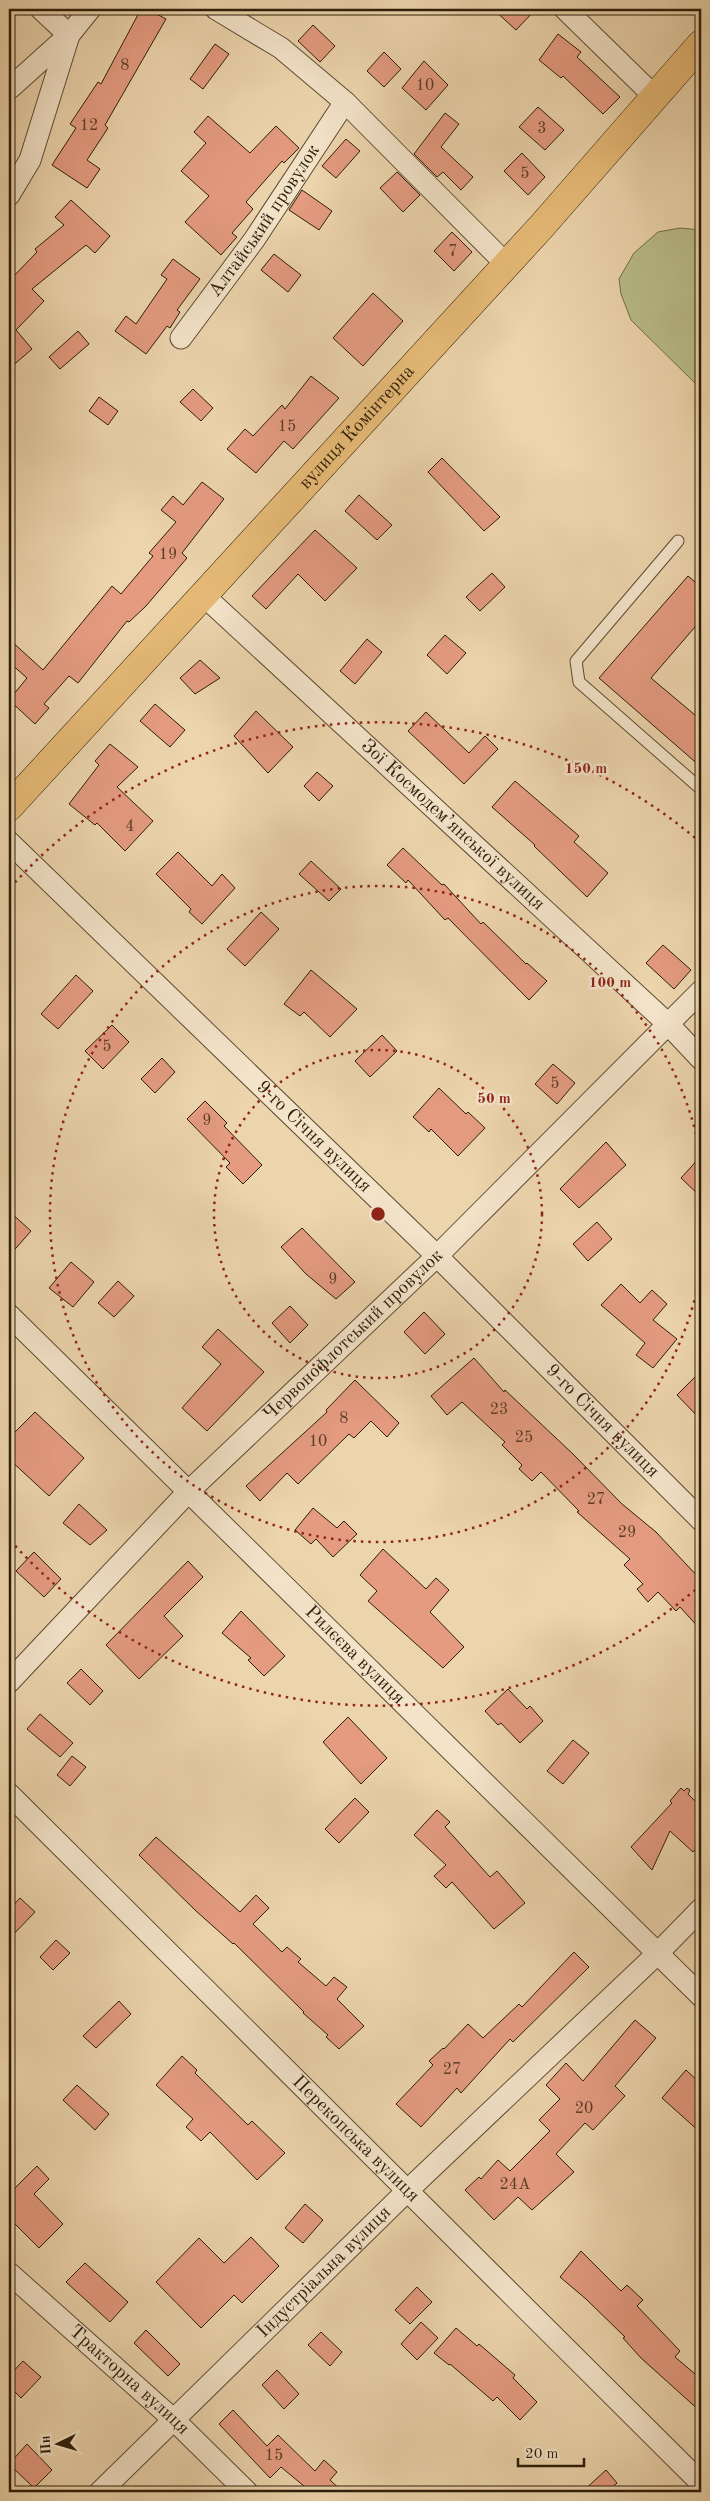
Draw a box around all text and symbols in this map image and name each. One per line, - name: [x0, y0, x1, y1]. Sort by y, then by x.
- house number: 8: [120, 58, 130, 74]
- house number: 10: [416, 78, 434, 94]
- house number: 12: [80, 118, 98, 134]
- house number: 3: [537, 121, 547, 137]
- street label: Алтайський провулок: [205, 141, 324, 301]
- house number: 5: [520, 166, 530, 182]
- house number: 7: [448, 244, 458, 260]
- street label: вулиця Комінтерна: [296, 361, 419, 493]
- house number: 15: [278, 419, 296, 435]
- house number: 19: [159, 547, 177, 563]
- street label: Зої Космодем’янської вулиця: [357, 736, 548, 914]
- text: 150 m: [565, 762, 607, 777]
- house number: 4: [125, 819, 135, 835]
- text: 100 m: [589, 976, 631, 991]
- house number: 5: [102, 1039, 112, 1055]
- house number: 5: [550, 1076, 560, 1092]
- street label: 9-го Січня вулиця: [253, 1077, 375, 1196]
- text: 50 m: [477, 1092, 511, 1107]
- house number: 9: [202, 1113, 212, 1129]
- centre of rings: [369, 1205, 387, 1223]
- street label: Червонофлотський провулок: [260, 1246, 447, 1424]
- house number: 9: [328, 1272, 338, 1288]
- street label: 9-го Січня вулиця: [542, 1361, 662, 1481]
- house number: 23: [490, 1402, 508, 1418]
- house number: 8: [339, 1411, 349, 1427]
- house number: 25: [515, 1430, 533, 1446]
- house number: 10: [309, 1434, 327, 1450]
- house number: 27: [587, 1492, 605, 1508]
- house number: 29: [618, 1525, 636, 1541]
- street label: Рилєєва вулиця: [301, 1602, 408, 1708]
- house number: 27: [443, 2062, 461, 2078]
- street label: Перекопська вулиця: [288, 2072, 423, 2206]
- house number: 20: [575, 2101, 593, 2117]
- house number: 24А: [500, 2177, 530, 2193]
- street label: Індустріальна вулиця: [254, 2203, 395, 2342]
- street label: Тракторна вулиця: [65, 2322, 193, 2439]
- north arrow: [32, 2418, 82, 2468]
- text: Пн: [38, 2435, 54, 2455]
- scale bar: [518, 2436, 584, 2468]
- text: 20 m: [525, 2447, 559, 2462]
- house number: 15: [265, 2448, 283, 2464]

